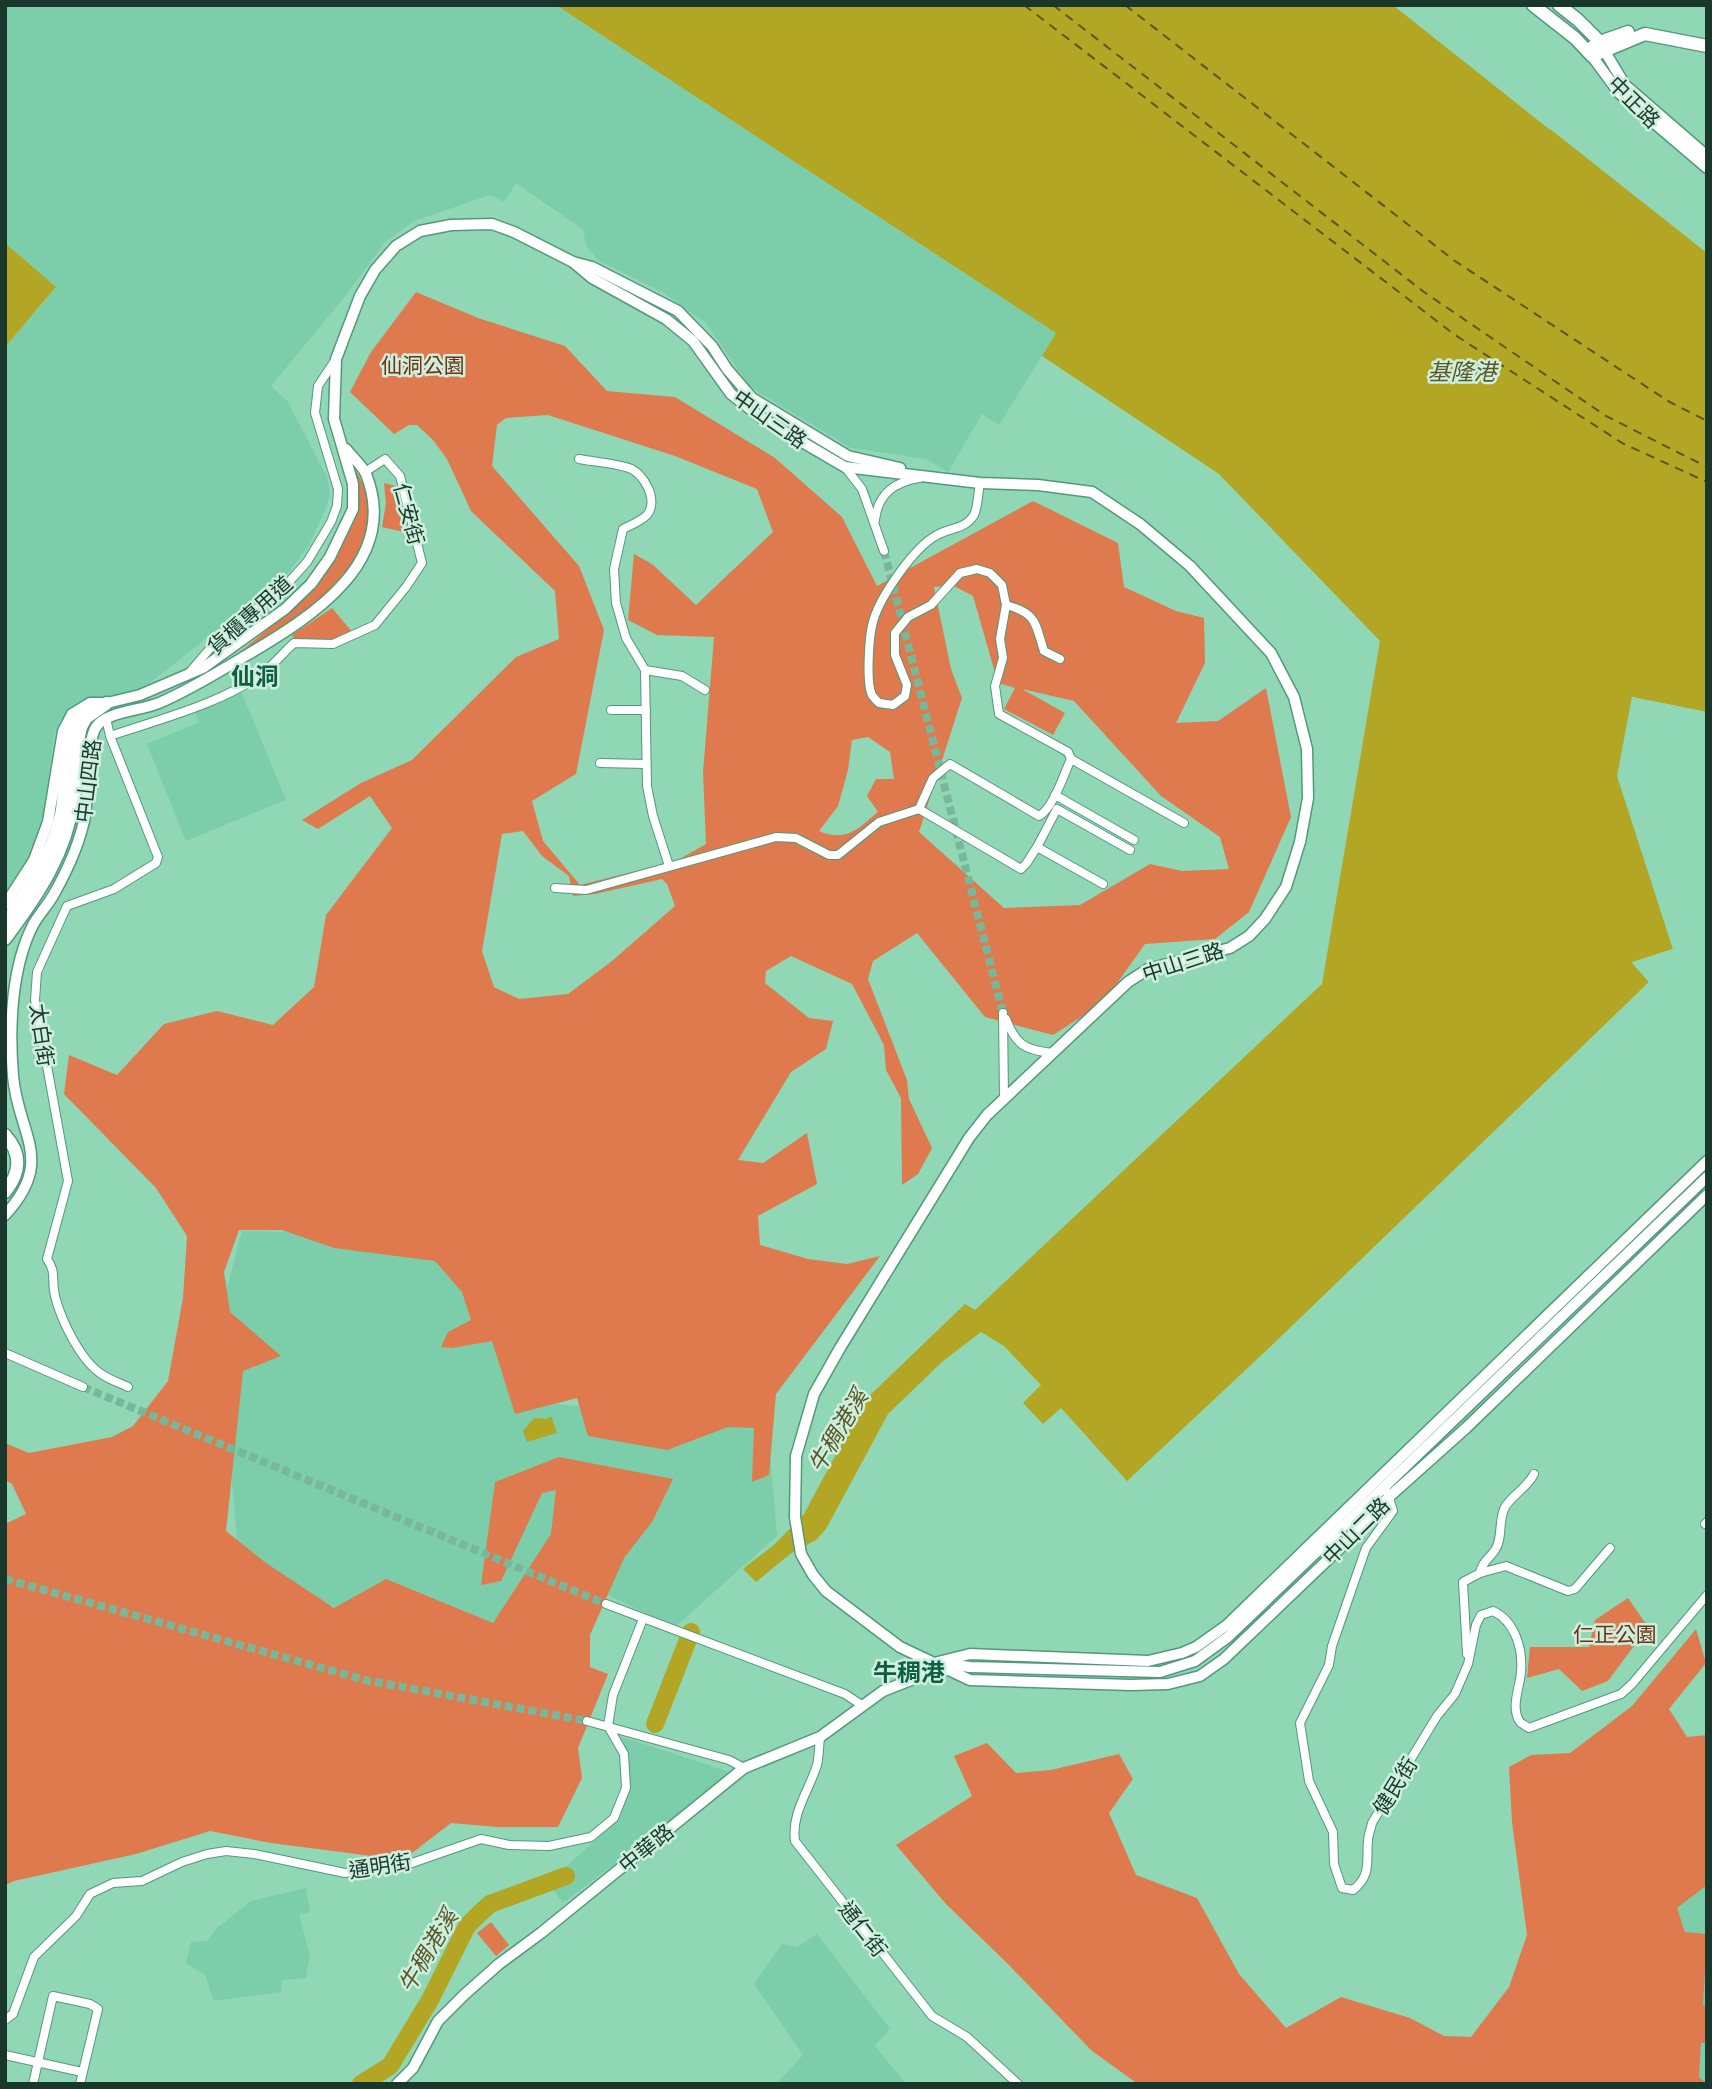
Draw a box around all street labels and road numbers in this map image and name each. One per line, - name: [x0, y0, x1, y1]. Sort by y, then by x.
- street label: 中正路: [1604, 72, 1664, 132]
- street label: 中山三路: [729, 385, 811, 453]
- street label: 仁安街: [390, 481, 428, 547]
- street label: 貨櫃專用道: [203, 571, 297, 659]
- street label: 中山四路: [71, 738, 105, 824]
- street label: 中山三路: [1140, 938, 1226, 986]
- street label: 太白街: [26, 1002, 58, 1068]
- street label: 中山二路: [1318, 1493, 1394, 1569]
- street label: 健民街: [1369, 1753, 1421, 1819]
- street label: 中華路: [614, 1819, 678, 1877]
- street label: 通明街: [347, 1850, 413, 1882]
- street label: 通仁街: [835, 1897, 891, 1961]

